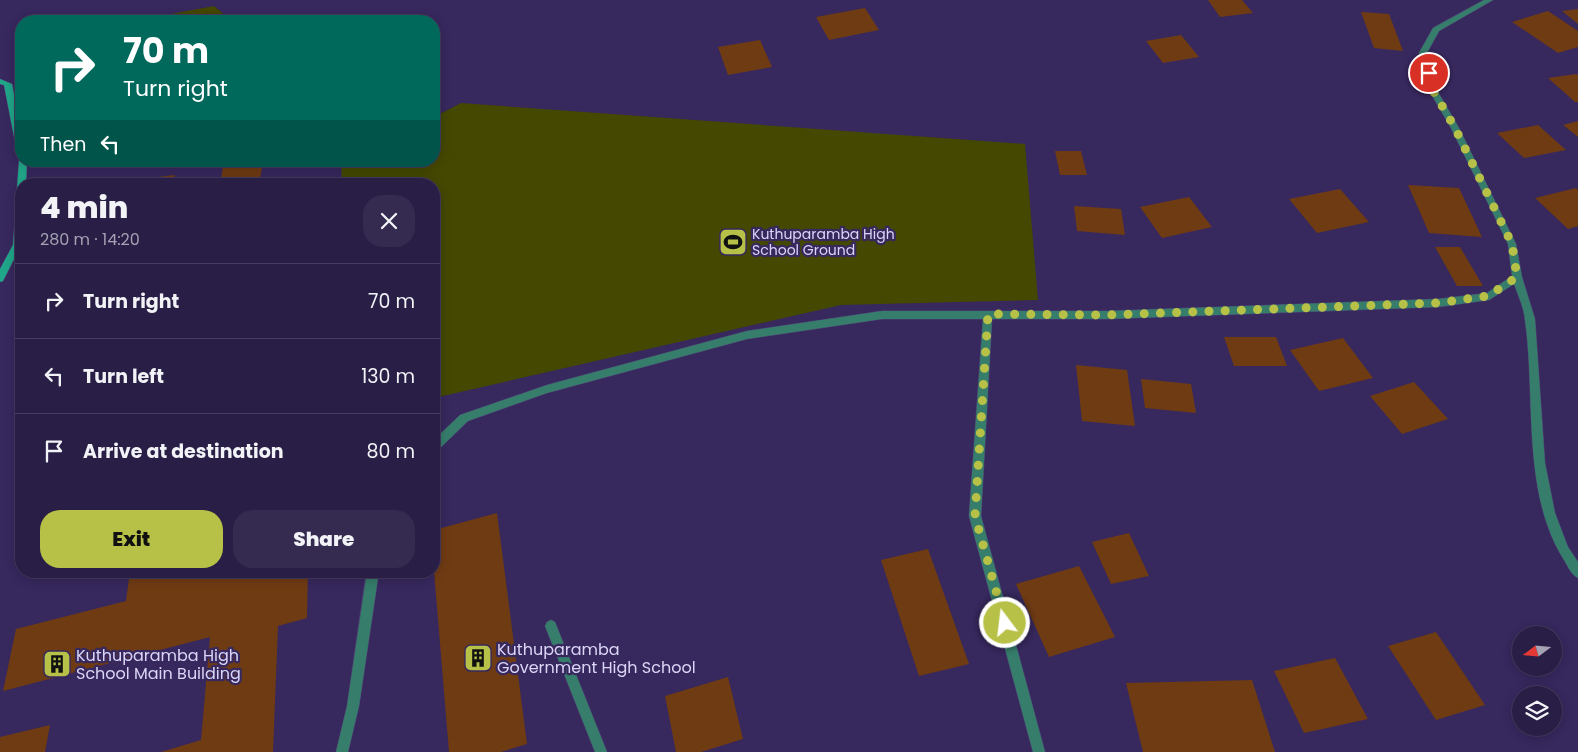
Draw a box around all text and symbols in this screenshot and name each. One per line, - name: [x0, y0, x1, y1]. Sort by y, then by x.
- text: 70 m: [123, 26, 209, 75]
- icon: right: [40, 35, 105, 100]
- pin: [1408, 52, 1450, 94]
- icon: arrive: [1415, 59, 1443, 87]
- text: Turn right: [123, 73, 228, 104]
- icon: left: [96, 130, 124, 158]
- text: Then: [40, 131, 86, 158]
- text: 4 min: [40, 186, 128, 229]
- button: close: [363, 195, 415, 247]
- place label: Kuthuparamba High School Ground: [752, 224, 895, 260]
- sports icon: Kuthuparamba High School Ground: [718, 227, 748, 257]
- text: 280 m · 14:20: [40, 228, 140, 251]
- icon: right: [40, 287, 68, 315]
- text: Turn right: [83, 288, 179, 315]
- text: 70 m: [368, 288, 415, 315]
- icon: left: [40, 362, 68, 390]
- text: Turn left: [83, 363, 164, 390]
- text: 130 m: [361, 363, 415, 390]
- icon: arrive: [40, 437, 68, 465]
- text: Arrive at destination: [83, 438, 284, 465]
- text: 80 m: [366, 438, 415, 465]
- button: Exit: [40, 510, 223, 568]
- button: Share: [233, 510, 415, 568]
- position arrow: [978, 596, 1030, 648]
- north arrow: [1512, 626, 1562, 676]
- map controls: [1512, 626, 1562, 736]
- place label: Kuthuparamba Government High School: [497, 638, 696, 679]
- building icon: Kuthuparamba Government High School: [463, 643, 493, 673]
- place label: Kuthuparamba High School Main Building: [76, 644, 241, 685]
- building icon: Kuthuparamba High School Main Building: [42, 649, 72, 679]
- button: layers: [1512, 686, 1562, 736]

